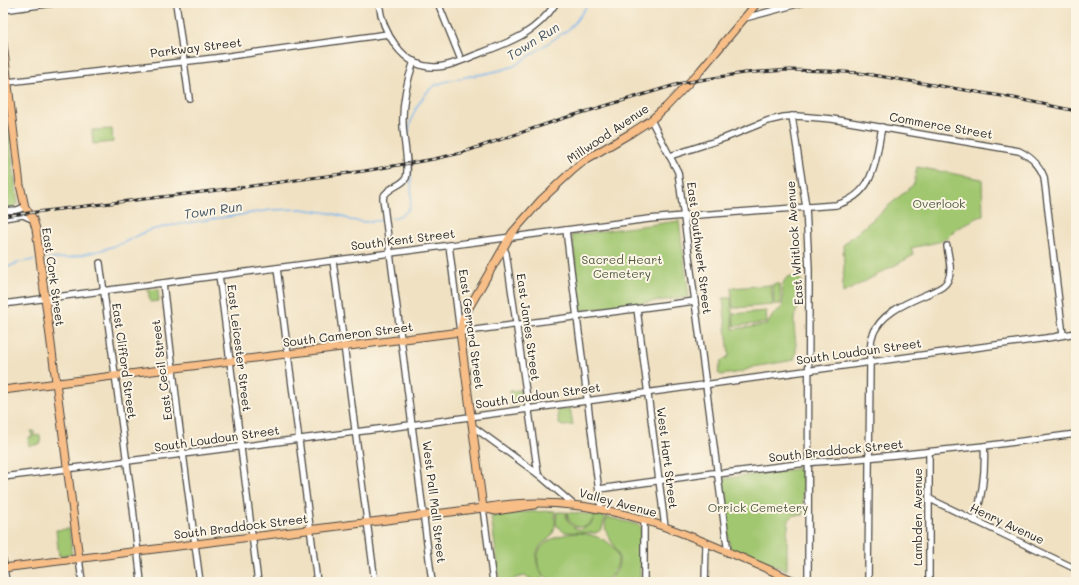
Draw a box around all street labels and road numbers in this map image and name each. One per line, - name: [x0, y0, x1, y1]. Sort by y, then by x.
- street label: Parkway Street: [149, 33, 243, 61]
- street label: Millwood Avenue: [563, 100, 652, 167]
- street label: Commerce Street: [888, 108, 994, 142]
- street label: East Whitlock Avenue: [782, 180, 806, 306]
- street label: East Southwerk Street: [684, 181, 716, 315]
- street label: South Kent Street: [350, 225, 456, 253]
- street label: East Cork Street: [39, 227, 69, 327]
- street label: East Gerrard Street: [456, 268, 488, 390]
- street label: East James Street: [514, 272, 544, 382]
- street label: East Leicester Street: [224, 283, 256, 412]
- street label: East Clifford Street: [109, 302, 141, 420]
- street label: South Cameron Street: [282, 318, 414, 350]
- street label: East Cecil Street: [147, 319, 175, 421]
- street label: South Loudoun Street: [795, 334, 923, 368]
- street label: South Loudoun Street: [474, 378, 602, 412]
- street label: West Hart Street: [654, 406, 682, 510]
- street label: South Loudoun Street: [153, 421, 281, 455]
- street label: South Braddock Street: [768, 435, 904, 465]
- street label: West Pall Mall Street: [420, 440, 450, 564]
- street label: Lambden Avenue: [909, 468, 925, 566]
- street label: Valley Avenue: [577, 484, 659, 520]
- street label: Henry Avenue: [968, 499, 1047, 547]
- street label: South Braddock Street: [173, 510, 309, 542]

